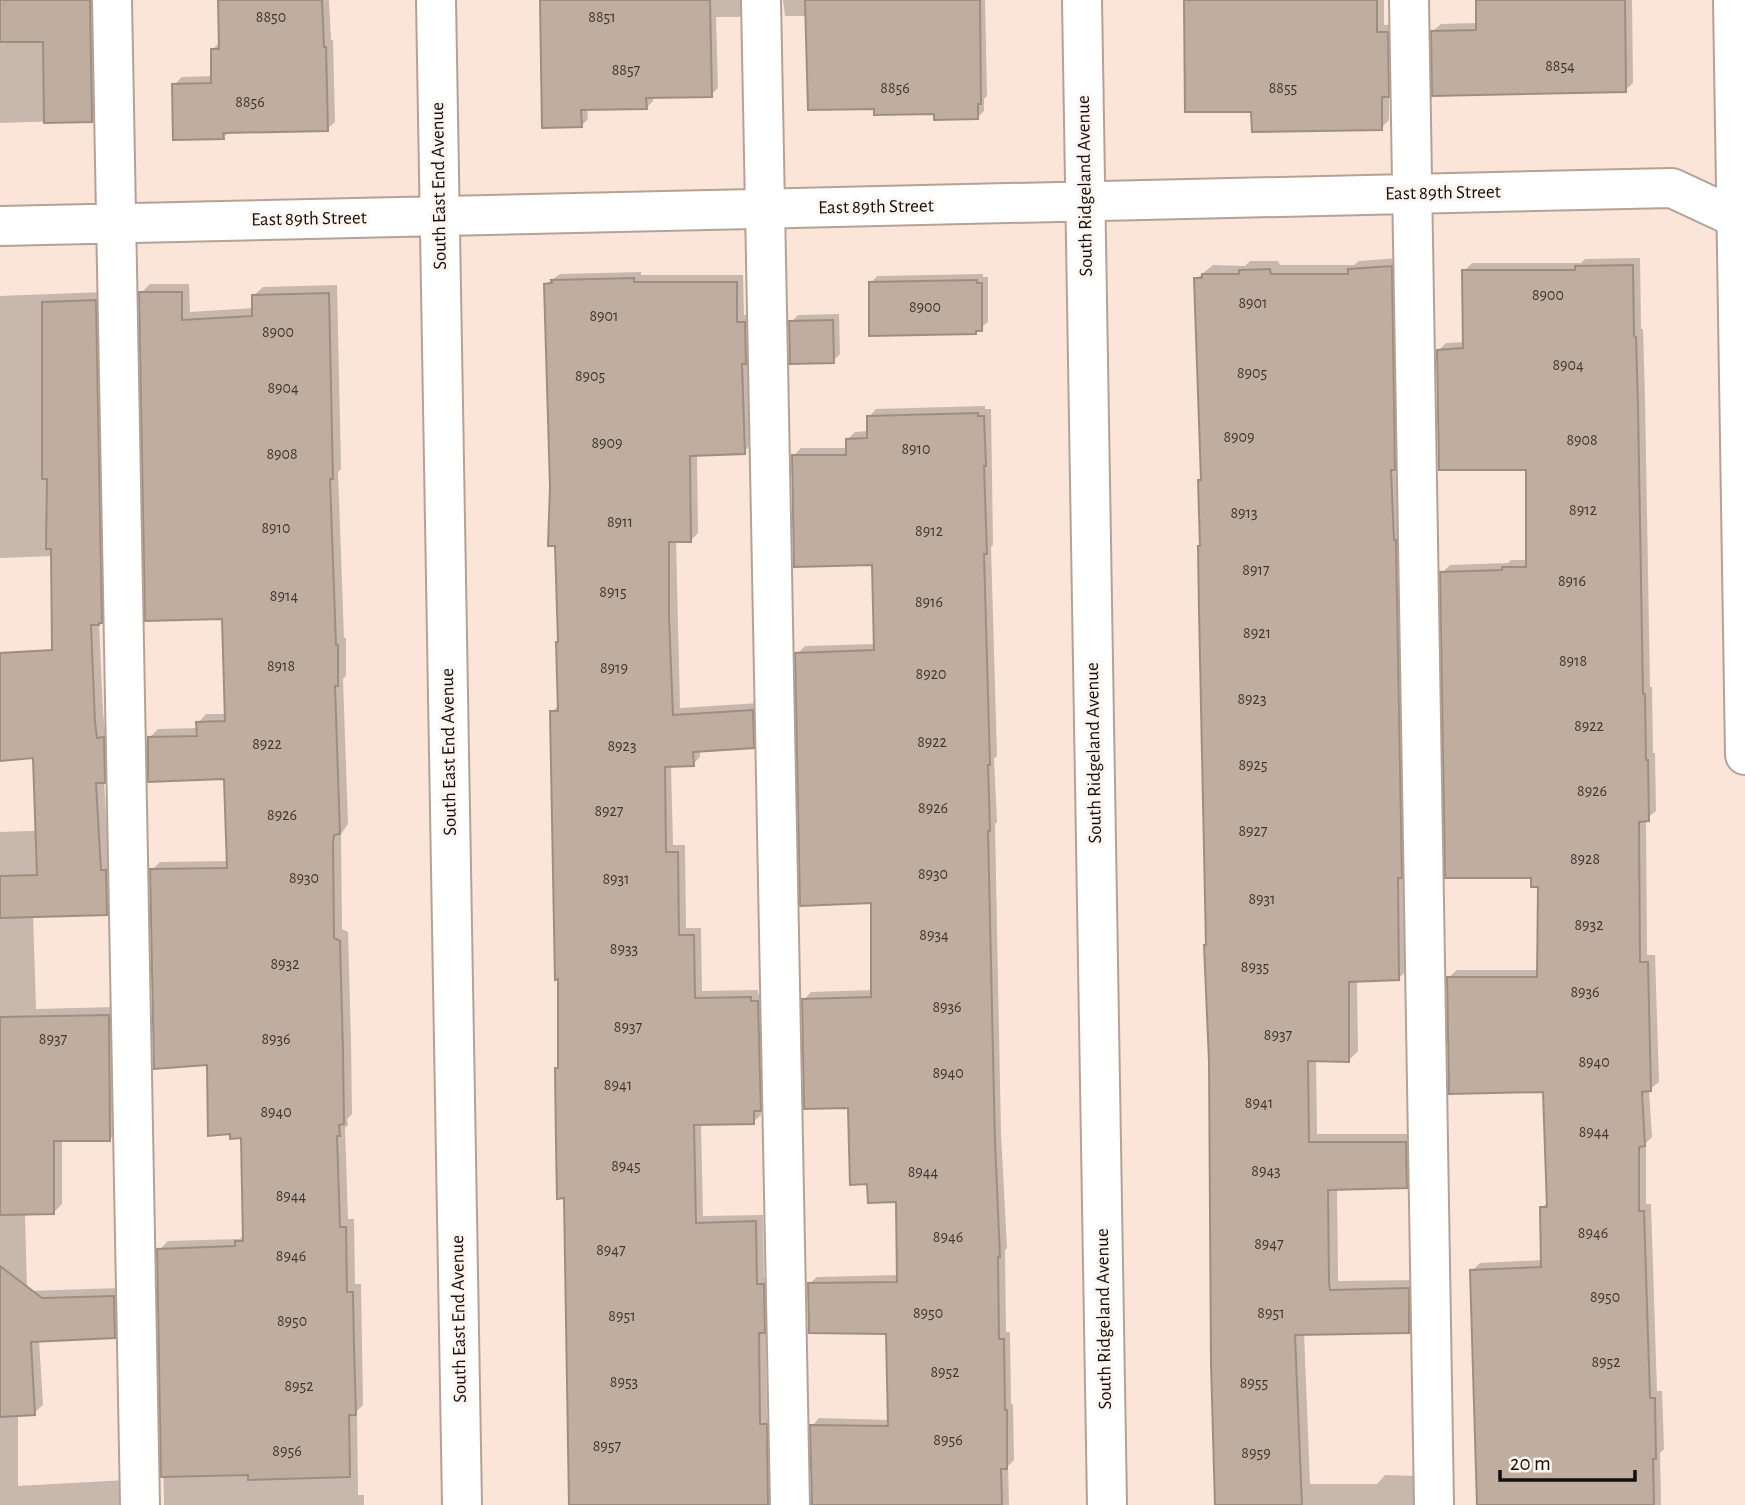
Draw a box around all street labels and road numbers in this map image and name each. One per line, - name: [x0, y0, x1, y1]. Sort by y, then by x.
- street label: South Ridgeland Avenue: [1074, 95, 1096, 277]
- street label: South East End Avenue: [428, 102, 450, 270]
- street label: East 89th Street: [1385, 182, 1501, 204]
- street label: East 89th Street: [818, 196, 934, 218]
- street label: East 89th Street: [251, 208, 367, 230]
- street label: South Ridgeland Avenue: [1083, 662, 1105, 844]
- street label: South East End Avenue: [438, 668, 460, 836]
- street label: South Ridgeland Avenue: [1093, 1228, 1115, 1410]
- street label: South East End Avenue: [448, 1235, 470, 1403]

